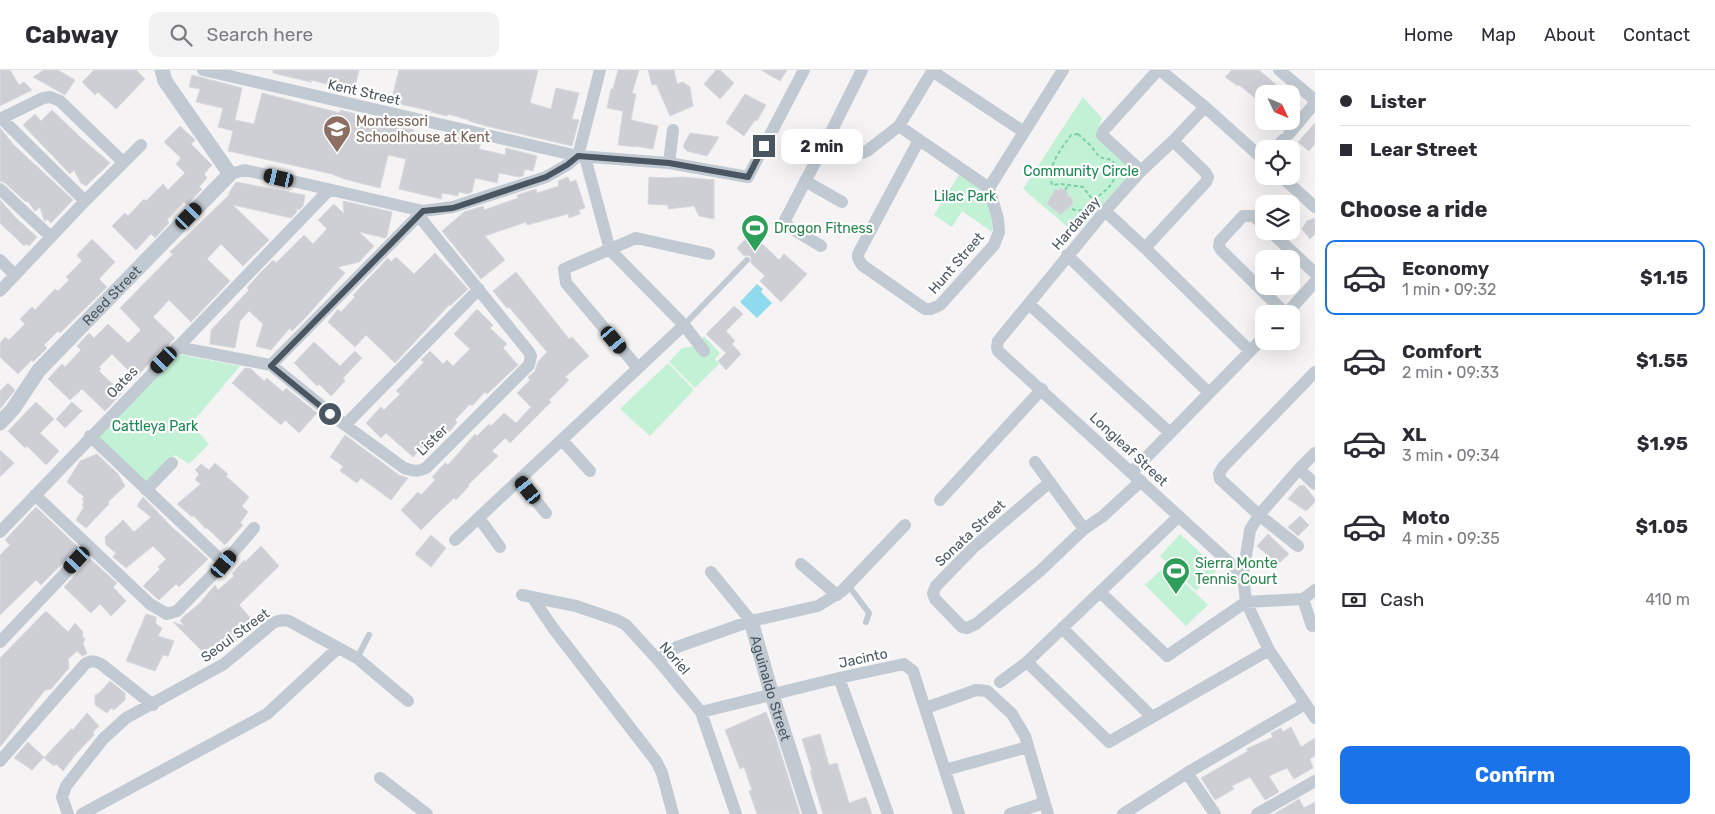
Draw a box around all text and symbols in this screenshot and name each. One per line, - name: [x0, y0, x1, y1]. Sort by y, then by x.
- search box: [149, 12, 499, 57]
- text: Cabway: [25, 21, 119, 49]
- icon: search: [167, 21, 195, 49]
- text: Search here: [207, 23, 313, 46]
- text: Home: [1404, 24, 1453, 46]
- text: Map: [1481, 24, 1516, 46]
- text: About: [1544, 24, 1595, 46]
- text: Contact: [1623, 24, 1690, 46]
- street label: Kent Street: [326, 76, 402, 109]
- north arrow: [1255, 85, 1300, 130]
- map controls: [1255, 85, 1300, 350]
- text: Lister: [1370, 90, 1426, 113]
- place label: Montessori Schoolhouse at Kent: [356, 113, 491, 146]
- school or university icon: Montessori Schoolhouse at Kent: [322, 114, 352, 153]
- callout: 2 min: [782, 128, 864, 164]
- route end: [753, 135, 775, 157]
- text: 2 min: [800, 137, 844, 156]
- text: Lear Street: [1370, 138, 1477, 161]
- button: locate: [1255, 140, 1300, 185]
- park label: Community Circle: [1023, 163, 1139, 180]
- car: [262, 167, 295, 189]
- park label: Lilac Park: [934, 188, 997, 205]
- street label: Hardaway: [1049, 193, 1104, 254]
- button: layers: [1255, 195, 1300, 240]
- text: Choose a ride: [1340, 196, 1487, 223]
- car: [173, 200, 204, 232]
- sports icon: Drogon Fitness: [740, 213, 770, 252]
- place label: Drogon Fitness: [774, 220, 873, 237]
- street label: Hunt Street: [925, 229, 988, 298]
- button: +: [1255, 250, 1300, 295]
- icon: car: [1342, 255, 1387, 300]
- text: Economy: [1402, 257, 1489, 280]
- street label: Reed Street: [79, 262, 145, 329]
- text: $1.15: [1640, 266, 1688, 289]
- text: 1 min · 09:32: [1402, 280, 1496, 299]
- button: −: [1255, 305, 1300, 350]
- car: [598, 324, 629, 356]
- icon: car: [1342, 338, 1387, 383]
- text: Comfort: [1402, 340, 1482, 363]
- car: [148, 344, 179, 376]
- text: $1.55: [1636, 349, 1688, 372]
- street label: Oates: [103, 363, 142, 402]
- text: 2 min · 09:33: [1402, 363, 1499, 382]
- route start: [319, 403, 341, 425]
- street label: Longleaf Street: [1086, 409, 1172, 490]
- park label: Cattleya Park: [112, 418, 199, 435]
- street label: Lister: [413, 421, 452, 459]
- icon: car: [1342, 421, 1387, 466]
- text: XL: [1402, 423, 1426, 446]
- text: $1.95: [1637, 432, 1688, 455]
- text: 3 min · 09:34: [1402, 446, 1500, 465]
- car: [512, 474, 543, 506]
- street label: Sonata Street: [932, 496, 1009, 570]
- icon: car: [1342, 504, 1387, 549]
- text: Moto: [1402, 506, 1450, 529]
- text: $1.05: [1635, 515, 1688, 538]
- text: 4 min · 09:35: [1402, 529, 1500, 548]
- car: [61, 544, 92, 576]
- car: [208, 548, 239, 580]
- place label: Sierra Monte Tennis Court: [1195, 555, 1278, 588]
- sports icon: Sierra Monte Tennis Court: [1161, 556, 1191, 595]
- icon: cash: [1340, 586, 1368, 614]
- text: Cash: [1380, 588, 1424, 611]
- text: 410 m: [1645, 590, 1690, 609]
- street label: Seoul Street: [198, 605, 273, 666]
- street label: Aguinaldo Street: [747, 634, 794, 744]
- street label: Noriel: [656, 639, 693, 678]
- street label: Jacinto: [837, 645, 889, 672]
- button: Confirm: [1340, 746, 1690, 804]

